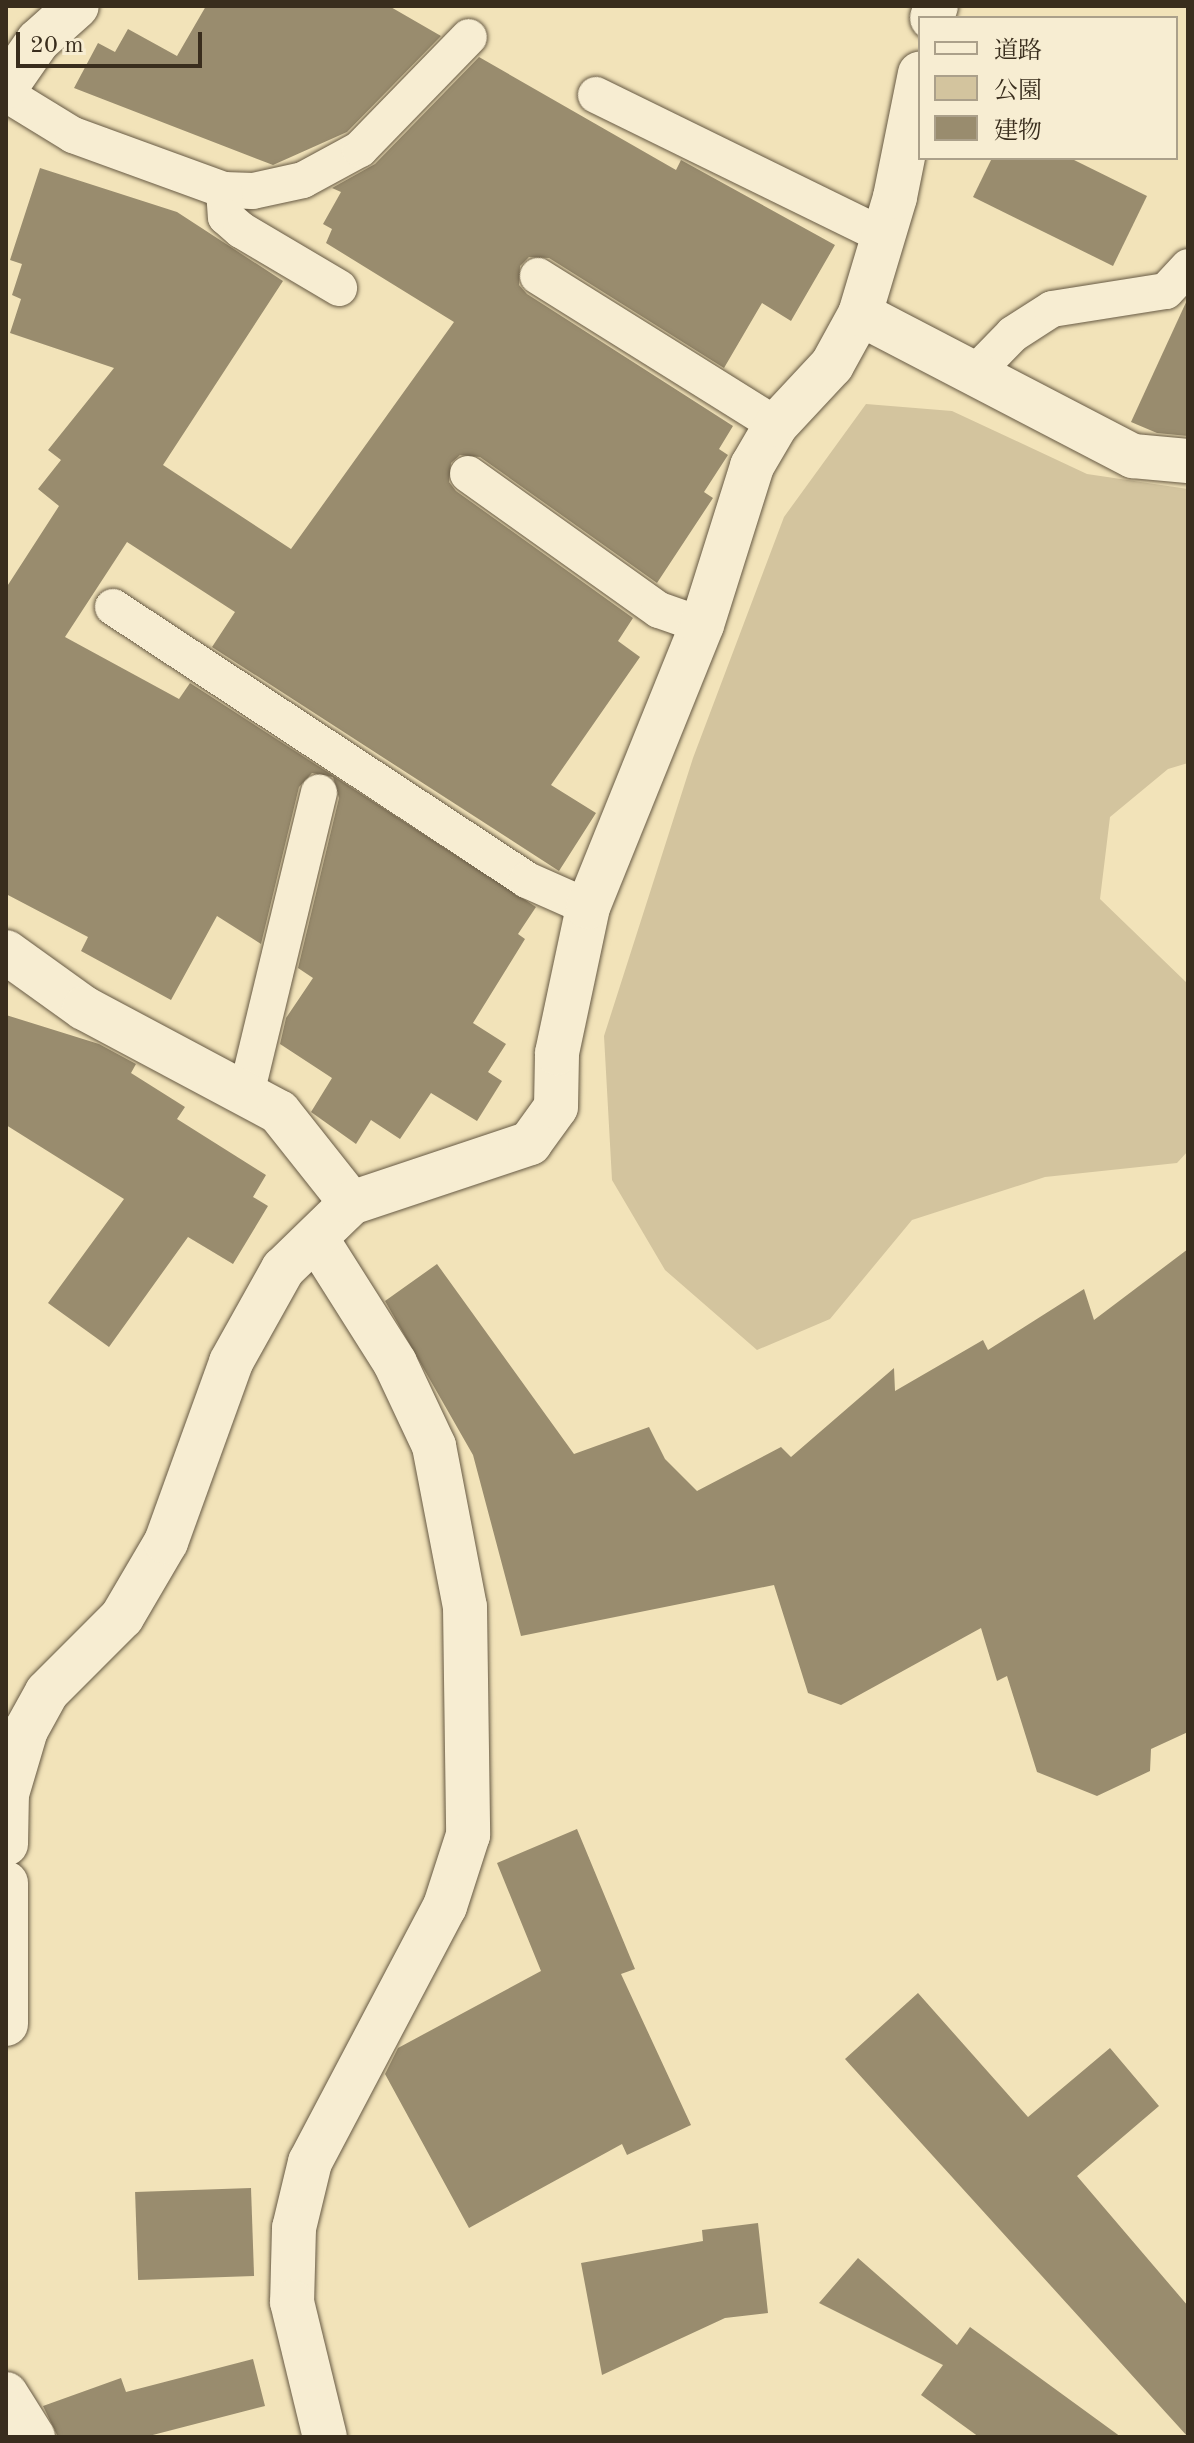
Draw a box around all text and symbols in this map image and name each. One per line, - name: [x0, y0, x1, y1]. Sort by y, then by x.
- scale bar: [20, 16, 206, 66]
- legend: [918, 16, 1178, 160]
- text: 20 m: [30, 34, 84, 58]
- text: 道路: [994, 40, 1042, 64]
- text: 公園: [994, 80, 1042, 104]
- text: 建物: [994, 120, 1042, 144]

